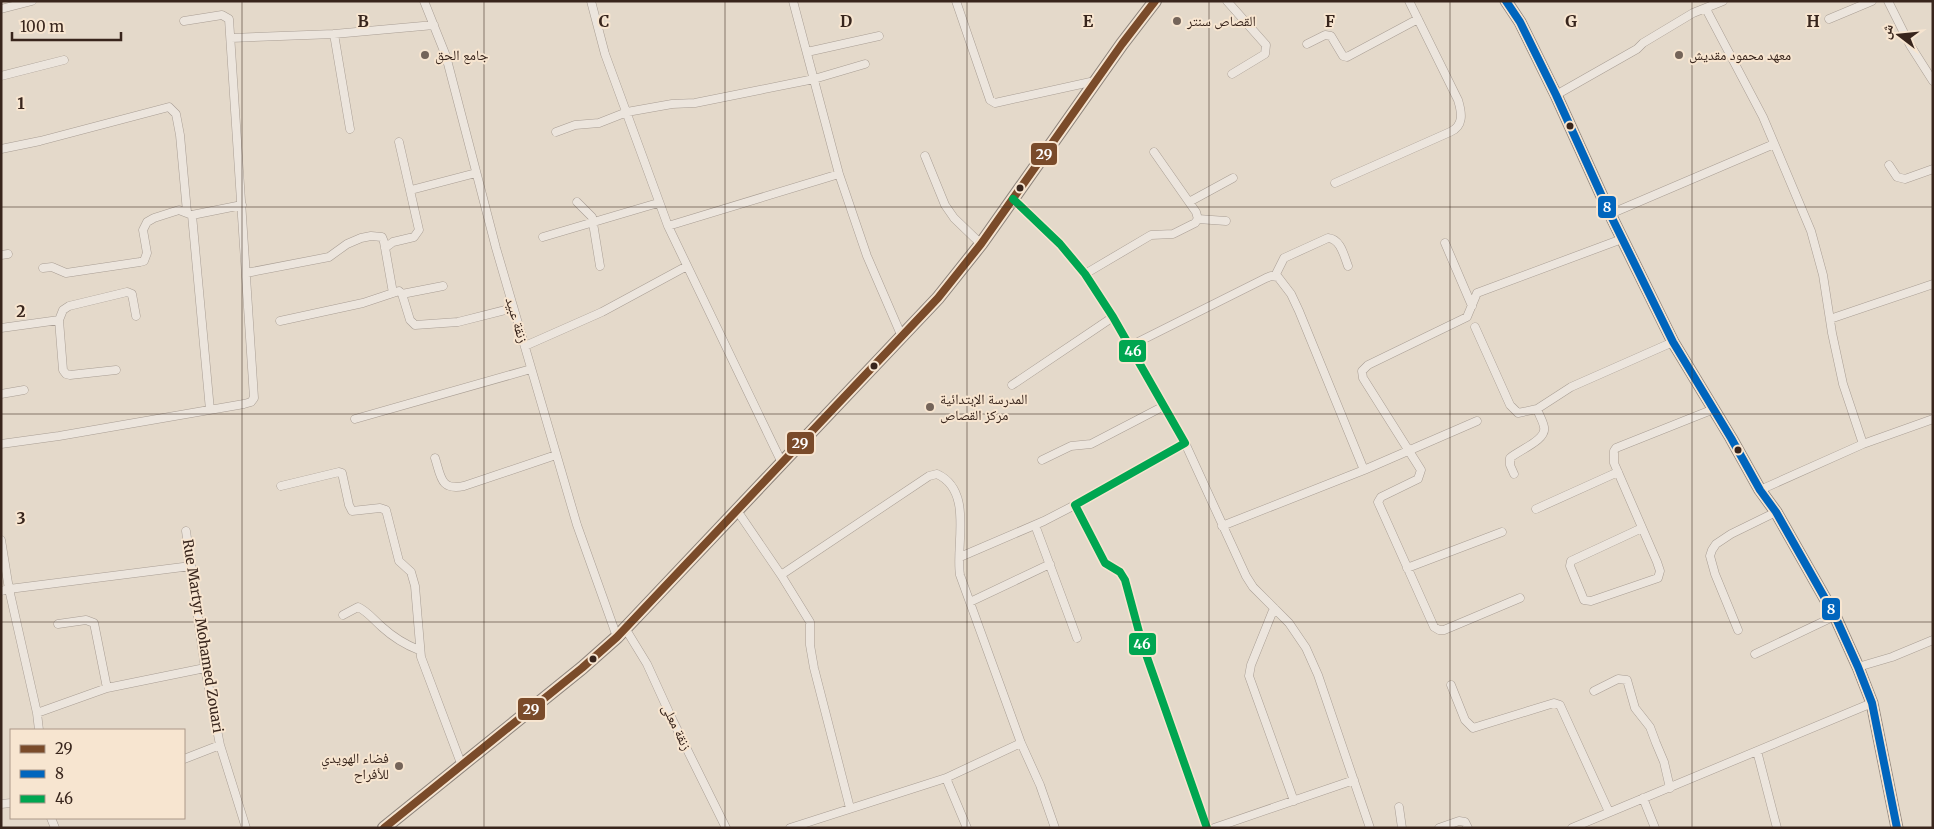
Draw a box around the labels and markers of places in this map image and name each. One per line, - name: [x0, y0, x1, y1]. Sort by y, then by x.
- place label: القصاص سنتر: [1186, 12, 1256, 30]
- marker: القصاص سنتر: [1171, 15, 1183, 27]
- place label: جامع الحق: [435, 46, 489, 65]
- place label: معهد محمود مقديش: [1689, 46, 1791, 64]
- marker: جامع الحق: [419, 49, 431, 61]
- marker: معهد محمود مقديش: [1673, 49, 1685, 61]
- unlabelled marker: [1565, 121, 1575, 131]
- unlabelled marker: [1015, 183, 1025, 193]
- unlabelled marker: [869, 361, 879, 371]
- place label: المدرسة الإبتدائية مركز القصاص: [940, 390, 1028, 424]
- marker: المدرسة الإبتدائية مركز القصاص: [924, 401, 936, 413]
- unlabelled marker: [1733, 445, 1743, 455]
- unlabelled marker: [588, 654, 598, 664]
- place label: فضاء الهويدي للأفراح: [321, 749, 389, 784]
- marker: فضاء الهويدي للأفراح: [393, 760, 405, 772]

